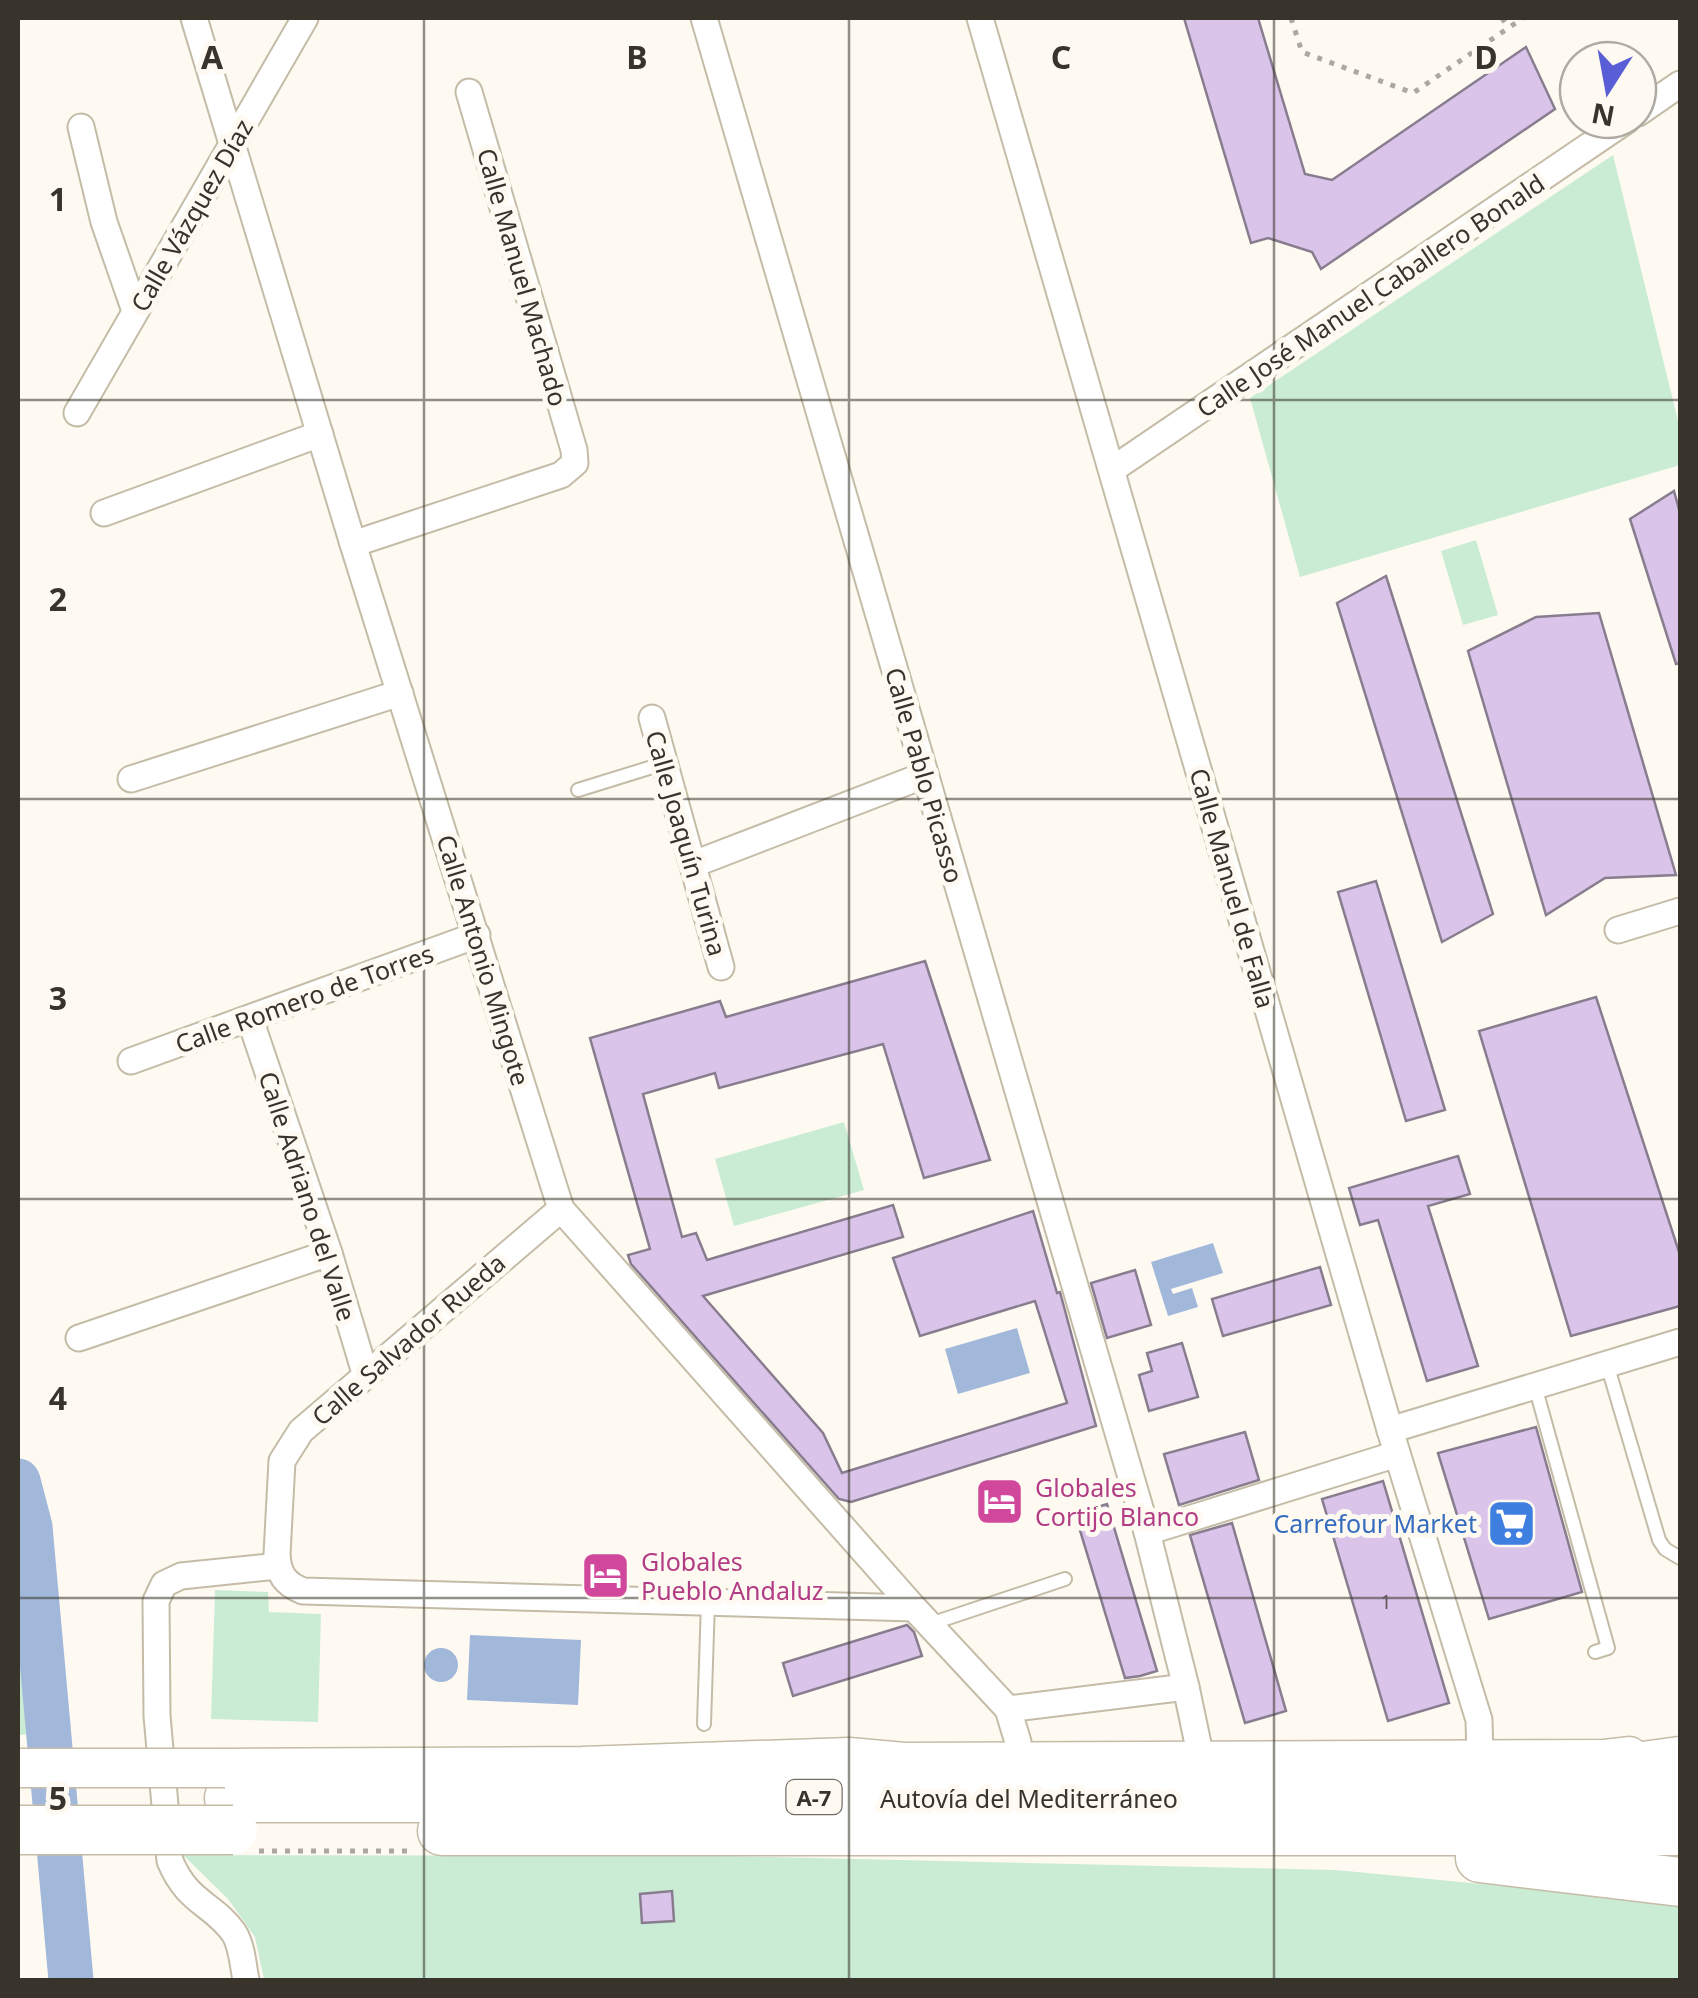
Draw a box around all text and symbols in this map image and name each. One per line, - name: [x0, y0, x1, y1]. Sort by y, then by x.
- text: A: [201, 35, 224, 78]
- text: B: [626, 35, 648, 78]
- text: C: [1051, 35, 1071, 78]
- text: D: [1474, 35, 1498, 78]
- north arrow: [1558, 40, 1658, 140]
- text: N: [1588, 95, 1618, 136]
- street label: Calle Vázquez Díaz: [122, 113, 260, 317]
- street label: Calle Manuel Machado: [470, 144, 576, 410]
- street label: Calle José Manuel Caballero Bonald: [1189, 165, 1551, 425]
- text: 1: [49, 177, 67, 220]
- text: 2: [49, 577, 67, 620]
- street label: Calle Pablo Picasso: [878, 663, 972, 887]
- street label: Calle Joaquín Turina: [639, 726, 735, 960]
- street label: Calle Manuel de Falla: [1182, 764, 1284, 1012]
- street label: Calle Antonio Mingote: [430, 830, 538, 1090]
- street label: Calle Romero de Torres: [170, 935, 438, 1061]
- text: 3: [49, 976, 67, 1019]
- street label: Calle Adriano del Valle: [252, 1067, 364, 1325]
- street label: Calle Salvador Rueda: [304, 1245, 512, 1433]
- text: 4: [49, 1376, 67, 1419]
- place label: Globales Cortijo Blanco: [1035, 1470, 1199, 1533]
- hotel icon: Globales Cortijo Blanco: [974, 1475, 1026, 1527]
- supermarket icon: Carrefour Market: [1486, 1497, 1538, 1549]
- place label: Carrefour Market: [1273, 1506, 1477, 1540]
- place label: Globales Pueblo Andaluz: [641, 1544, 824, 1607]
- hotel icon: Globales Pueblo Andaluz: [580, 1549, 632, 1601]
- house number: 1: [1380, 1588, 1392, 1615]
- text: 5: [49, 1776, 67, 1819]
- road number: A-7: [786, 1780, 842, 1814]
- street label: Autovía del Mediterráneo: [880, 1781, 1178, 1815]

